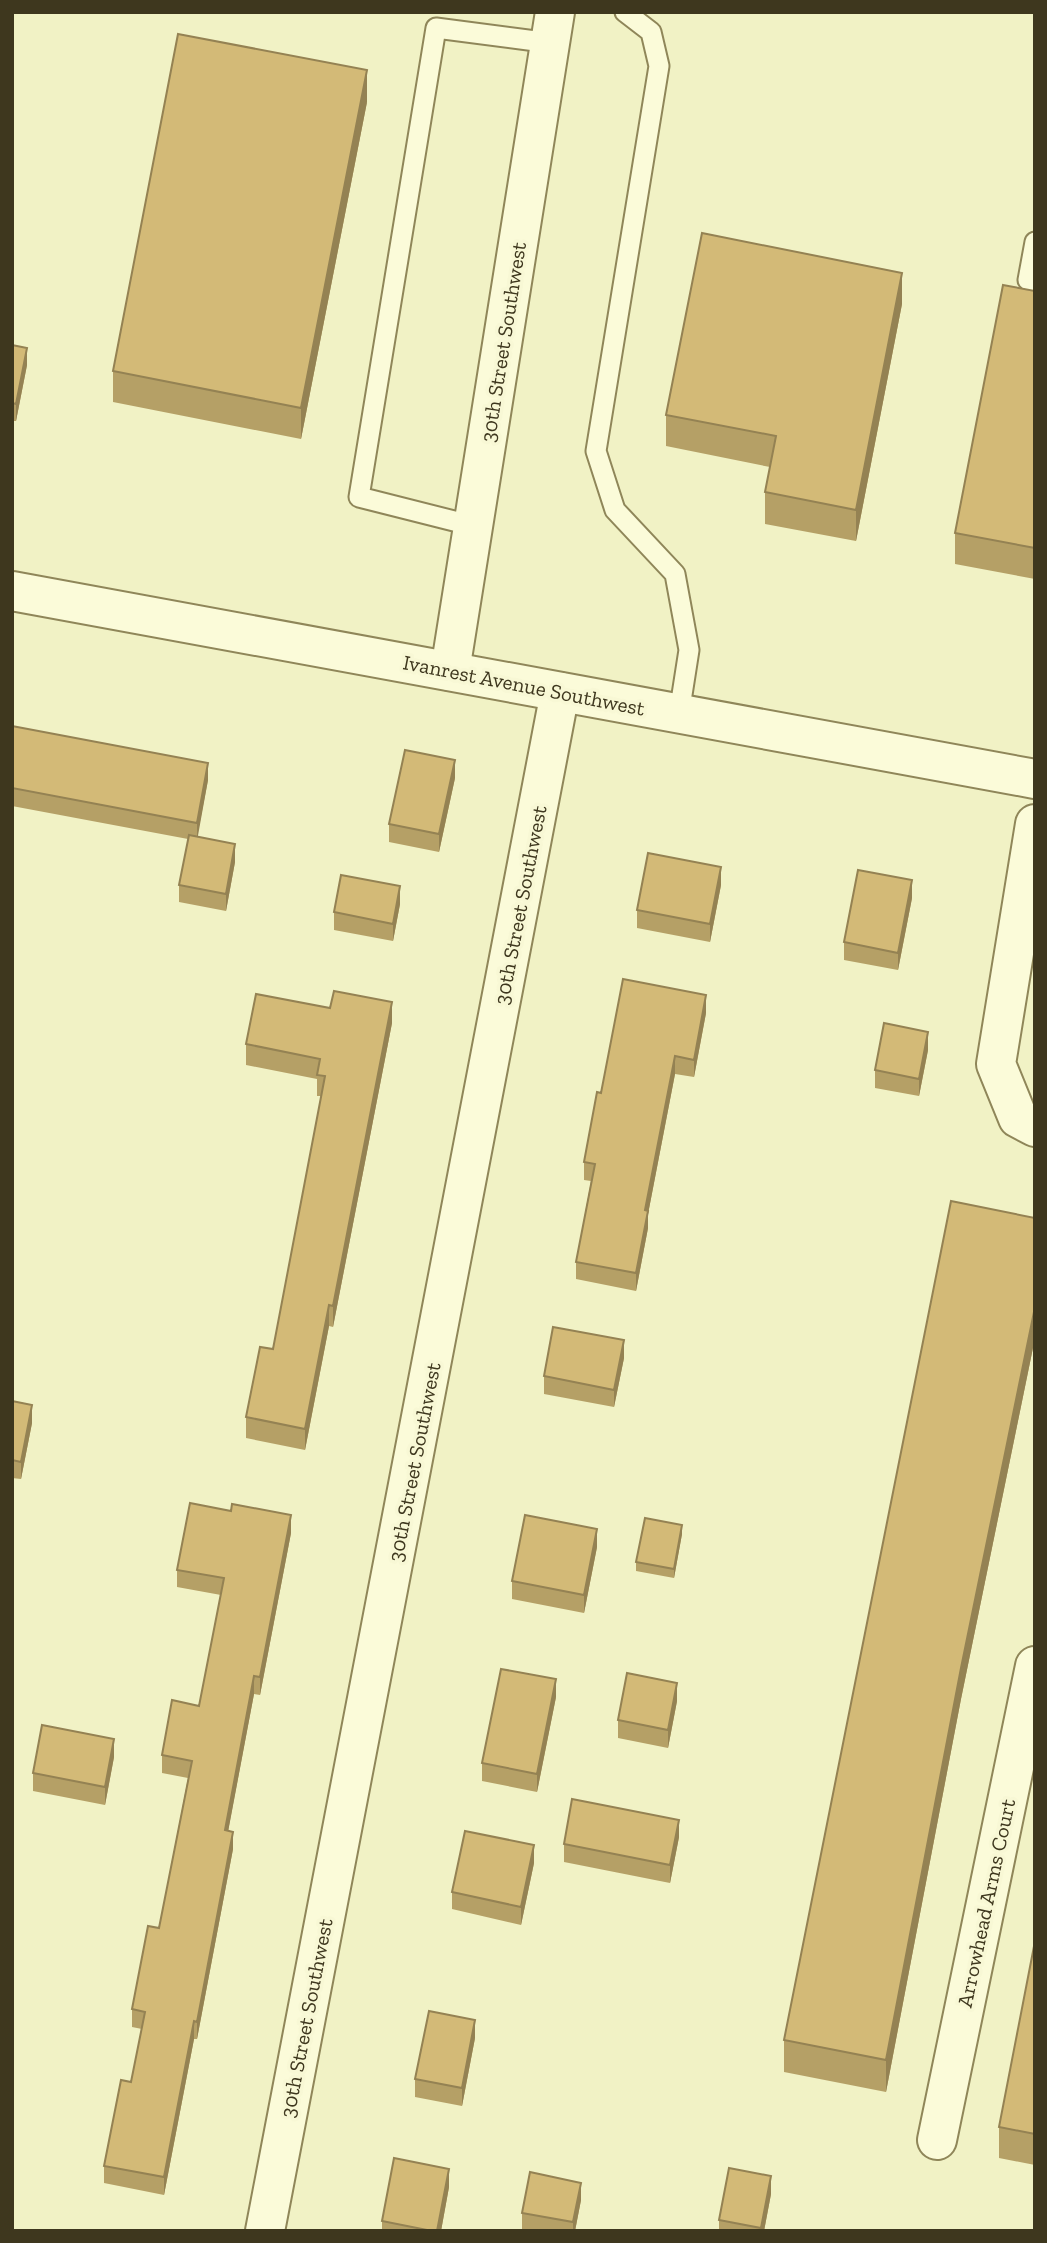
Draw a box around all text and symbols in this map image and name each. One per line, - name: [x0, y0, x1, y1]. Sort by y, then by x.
- street label: 30th Street Southwest: [475, 240, 531, 444]
- street label: Ivanrest Avenue Southwest: [401, 649, 647, 721]
- street label: 30th Street Southwest: [488, 803, 552, 1007]
- street label: 30th Street Southwest: [382, 1360, 446, 1564]
- street label: Arrowhead Arms Court: [952, 1796, 1020, 2009]
- street label: 30th Street Southwest: [274, 1916, 338, 2120]

